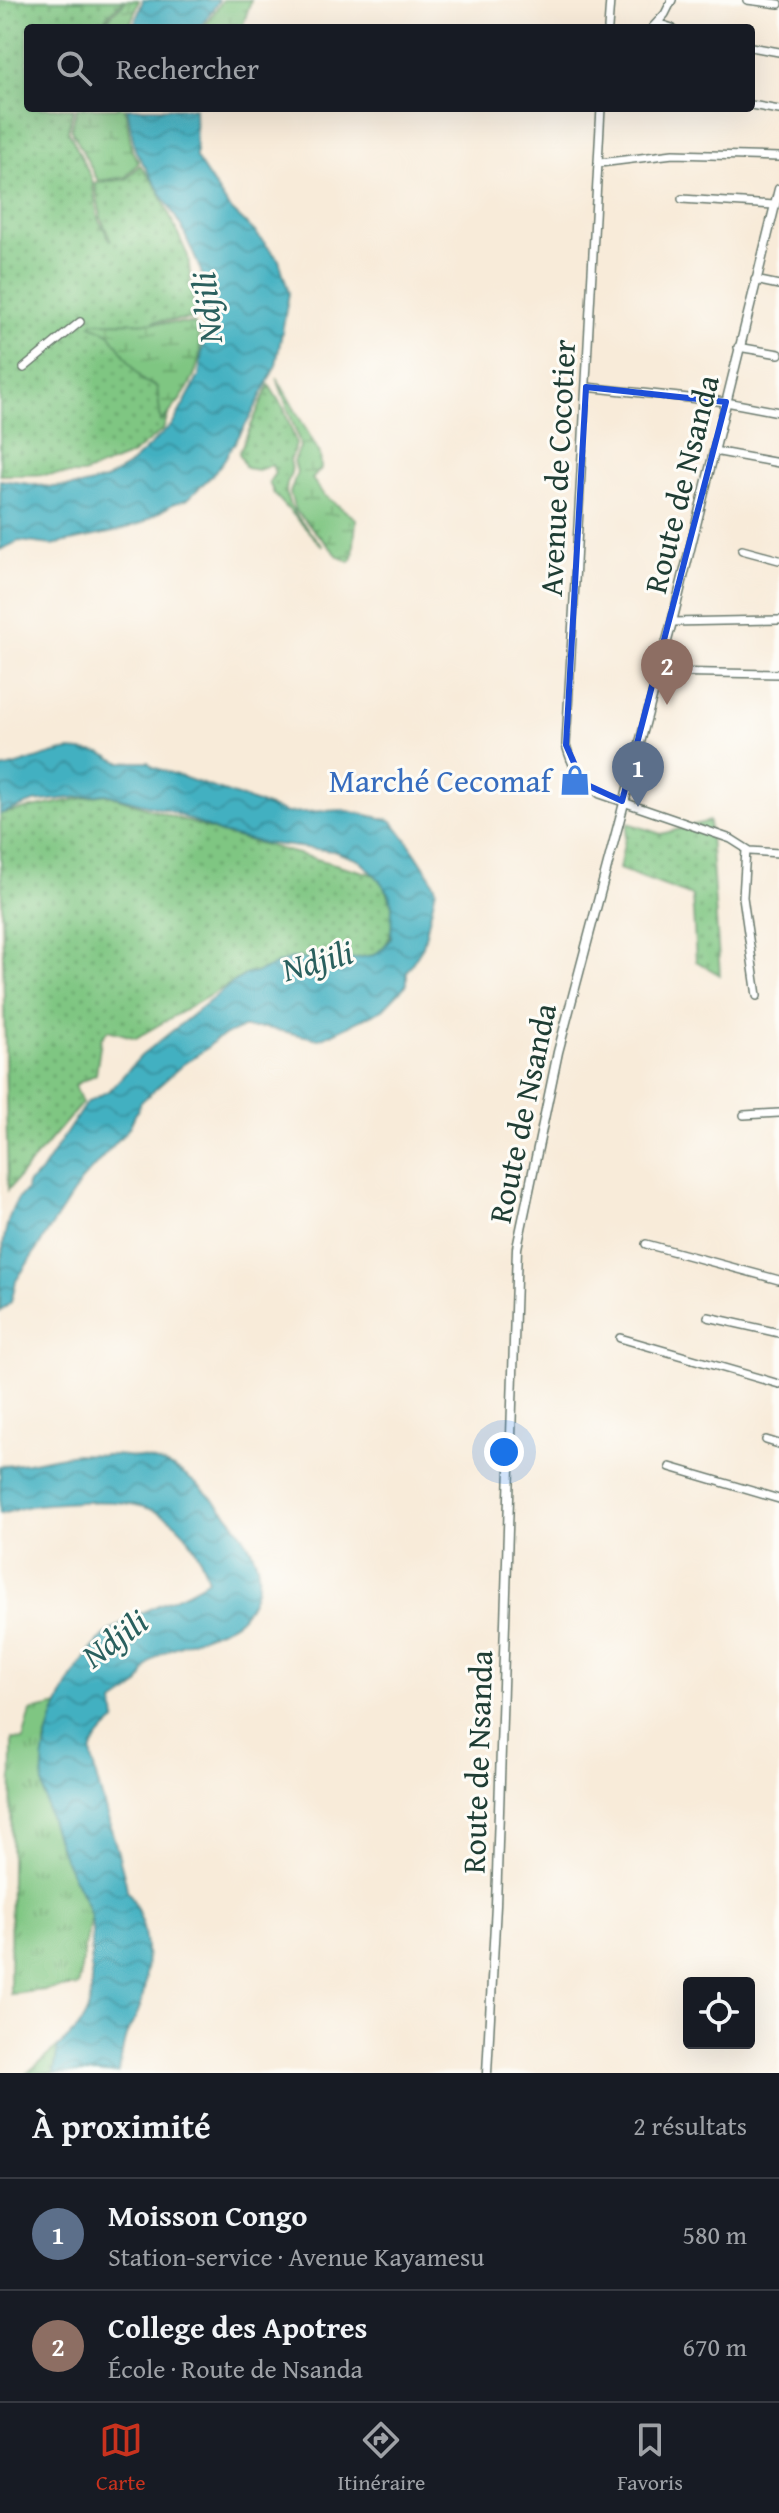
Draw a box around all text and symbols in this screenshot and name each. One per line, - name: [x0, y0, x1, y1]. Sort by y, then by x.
- search box: [24, 24, 755, 112]
- icon: search: [52, 46, 96, 90]
- text: Rechercher: [116, 46, 259, 90]
- water label: Ndjili: [178, 270, 234, 347]
- street label: Avenue de Cocotier: [527, 338, 587, 598]
- street label: Route de Nsanda: [631, 370, 731, 598]
- pin: 2: [641, 639, 693, 705]
- pin: 1: [612, 741, 664, 807]
- place label: Marché Cecomaf: [329, 757, 555, 804]
- shop icon: Marché Cecomaf: [558, 763, 592, 797]
- water label: Ndjili: [275, 927, 358, 994]
- street label: Route de Nsanda: [476, 999, 568, 1227]
- your location: [484, 1432, 524, 1472]
- water label: Ndjili: [70, 1597, 158, 1680]
- street label: Route de Nsanda: [450, 1650, 504, 1874]
- map controls: [683, 1977, 755, 2049]
- button: locate: [683, 1977, 755, 2049]
- text: À proximité: [32, 2101, 211, 2150]
- text: 2 résultats: [633, 2106, 747, 2145]
- text: Moisson Congo: [108, 2193, 308, 2237]
- text: 1: [51, 2215, 65, 2254]
- text: 580 m: [682, 2215, 747, 2254]
- text: Station-service · Avenue Kayamesu: [108, 2237, 484, 2276]
- text: College des Apotres: [108, 2305, 367, 2349]
- text: 2: [51, 2327, 65, 2366]
- text: 670 m: [682, 2327, 747, 2366]
- text: École · Route de Nsanda: [108, 2349, 363, 2388]
- tab: Carte: [96, 2418, 146, 2498]
- tab: Itinéraire: [337, 2418, 425, 2498]
- tab: Favoris: [617, 2418, 683, 2498]

